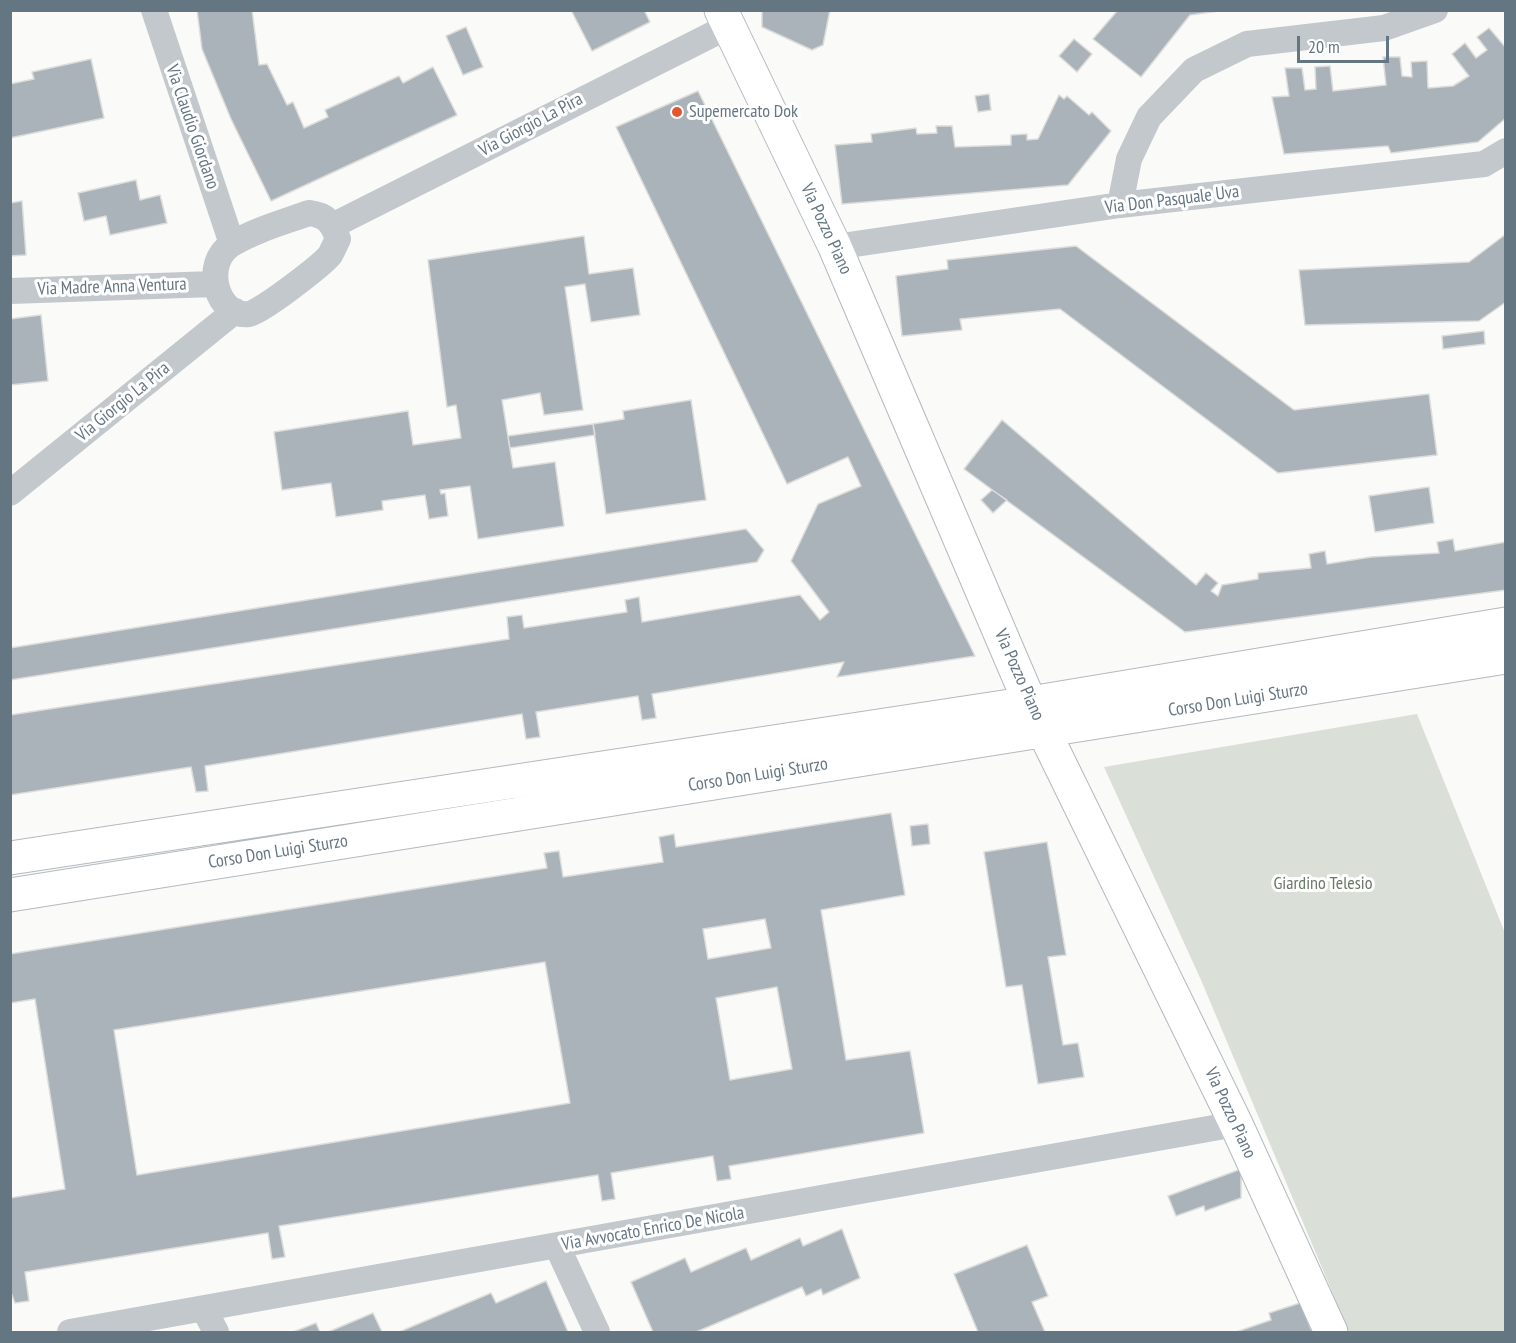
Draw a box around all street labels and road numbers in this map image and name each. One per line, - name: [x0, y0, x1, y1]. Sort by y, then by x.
- street label: Via Claudio Giordano: [161, 62, 223, 192]
- street label: Via Giorgio La Pira: [475, 89, 587, 161]
- street label: Via Pozzo Piano: [796, 180, 856, 278]
- street label: Via Don Pasquale Uva: [1104, 181, 1240, 219]
- street label: Via Madre Anna Ventura: [37, 274, 187, 300]
- street label: Via Giorgio La Pira: [72, 358, 174, 446]
- street label: Via Pozzo Piano: [989, 626, 1049, 724]
- street label: Corso Don Luigi Sturzo: [1167, 678, 1309, 722]
- street label: Corso Don Luigi Sturzo: [687, 753, 829, 797]
- street label: Corso Don Luigi Sturzo: [207, 830, 349, 874]
- street label: Via Pozzo Piano: [1200, 1064, 1260, 1162]
- street label: Via Avvocato Enrico De Nicola: [560, 1202, 746, 1256]

